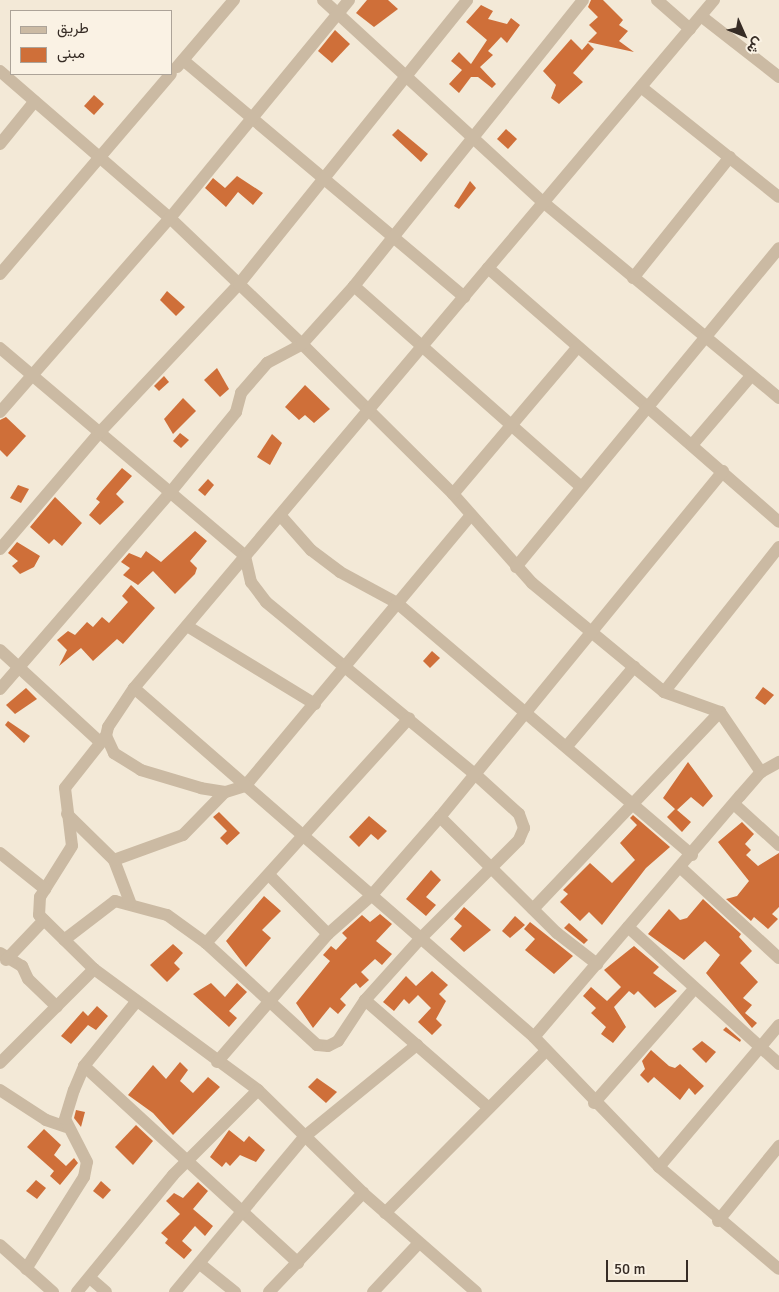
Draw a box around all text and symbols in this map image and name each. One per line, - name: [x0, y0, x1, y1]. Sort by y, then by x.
- legend: [10, 10, 172, 75]
- north arrow: [719, 10, 769, 60]
- text: طريق: [57, 19, 89, 37]
- text: ش: [743, 34, 767, 58]
- text: مبنى: [57, 44, 85, 62]
- scale bar: [609, 1250, 692, 1282]
- text: 50 m: [614, 1260, 645, 1278]

